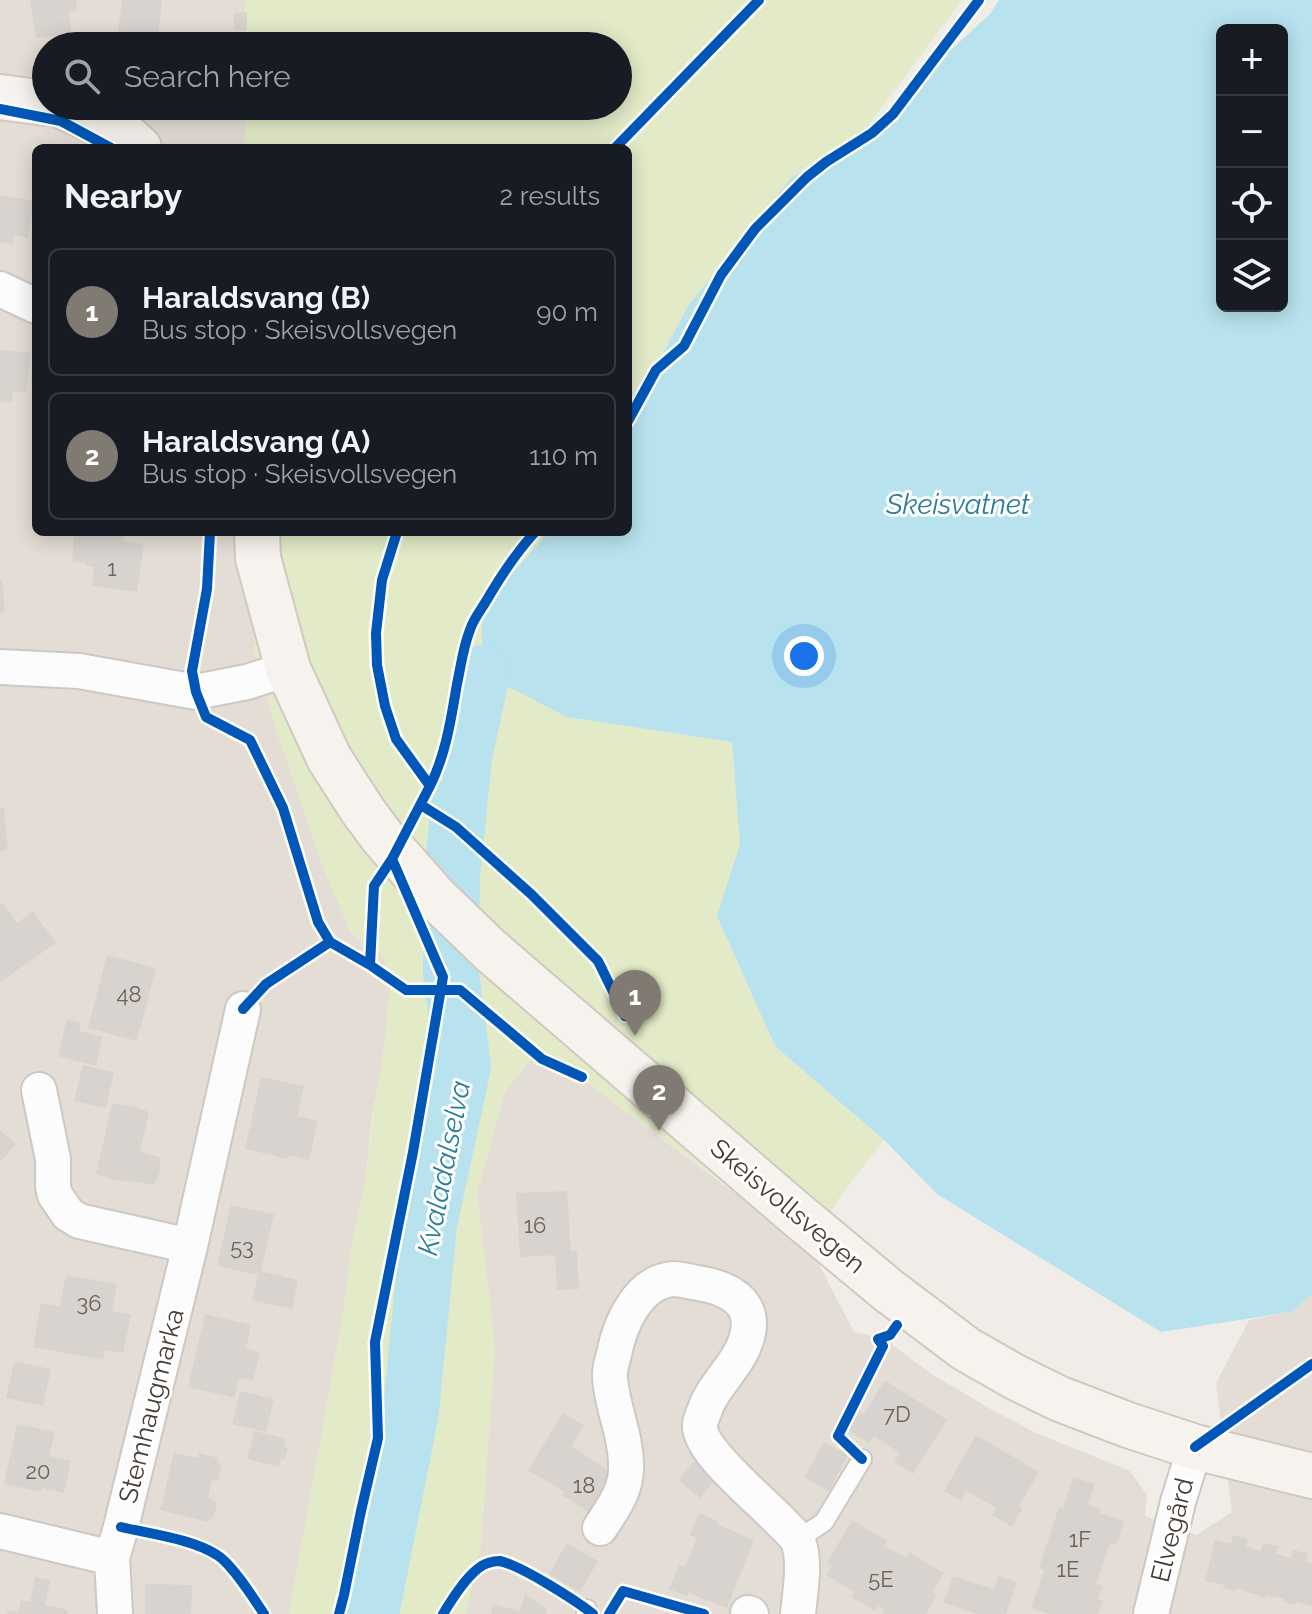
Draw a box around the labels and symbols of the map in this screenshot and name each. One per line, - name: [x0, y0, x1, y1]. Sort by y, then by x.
- water label: Skeisvatnet: [885, 488, 1031, 521]
- house number: 1: [107, 555, 117, 581]
- your location: [784, 636, 824, 676]
- pin: 1: [609, 970, 661, 1036]
- house number: 48: [116, 981, 142, 1007]
- pin: 2: [633, 1065, 685, 1131]
- water label: Kvaladalselva: [411, 1078, 477, 1258]
- street label: Skeisvollsvegen: [705, 1133, 871, 1279]
- house number: 16: [524, 1212, 546, 1238]
- house number: 53: [230, 1234, 254, 1260]
- house number: 36: [76, 1290, 102, 1316]
- street label: Stemhaugmarka: [112, 1306, 190, 1506]
- house number: 7D: [883, 1401, 911, 1427]
- house number: 20: [26, 1458, 50, 1484]
- house number: 18: [573, 1472, 595, 1498]
- street label: Elvegård: [1145, 1475, 1199, 1585]
- house number: 1F: [1069, 1526, 1091, 1552]
- house number: 1E: [1057, 1556, 1079, 1582]
- house number: 5E: [868, 1566, 894, 1592]

